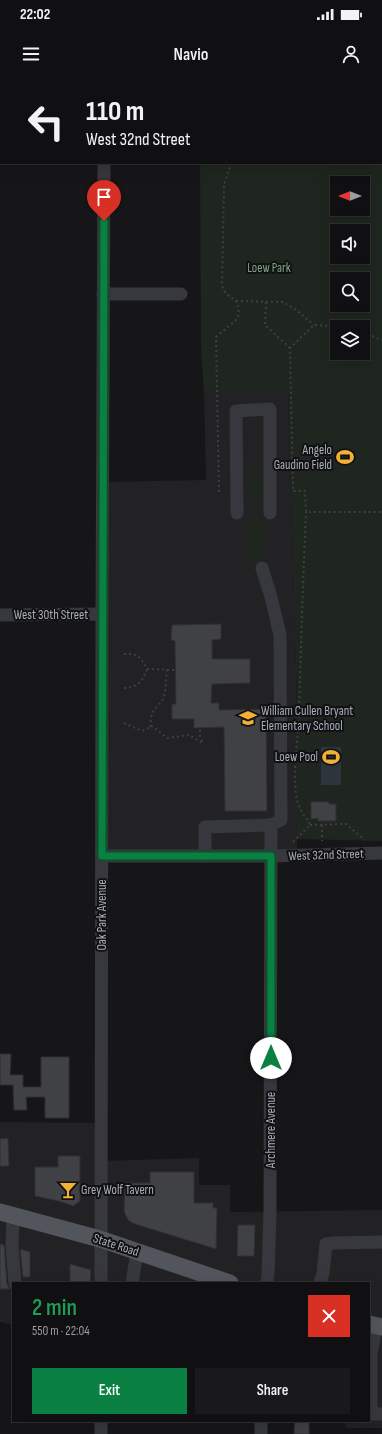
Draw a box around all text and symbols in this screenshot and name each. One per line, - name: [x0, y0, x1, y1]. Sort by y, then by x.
- text: 22:02: [20, 5, 50, 24]
- icon: menu: [20, 43, 42, 65]
- icon: person: [340, 43, 362, 65]
- text: Navio: [174, 44, 209, 65]
- text: 110 m: [86, 95, 144, 128]
- icon: left: [20, 96, 72, 148]
- text: West 32nd Street: [86, 129, 190, 150]
- north arrow: [330, 176, 370, 216]
- map controls: [330, 176, 370, 360]
- pin: [87, 180, 121, 221]
- icon: arrive: [93, 186, 115, 208]
- button: sound: [330, 224, 370, 264]
- park label: Loew Park: [247, 260, 291, 276]
- button: search: [330, 272, 370, 312]
- button: layers: [330, 320, 370, 360]
- place label: Angelo Gaudino Field: [274, 442, 332, 473]
- sports icon: Angelo Gaudino Field: [335, 447, 355, 467]
- street label: West 30th Street: [14, 607, 88, 623]
- place label: William Cullen Bryant Elementary School: [261, 703, 353, 734]
- school or university icon: William Cullen Bryant Elementary School: [238, 708, 258, 728]
- sports icon: Loew Pool: [321, 747, 341, 767]
- place label: Loew Pool: [275, 749, 318, 765]
- street label: West 32nd Street: [288, 846, 364, 864]
- street label: Oak Park Avenue: [94, 879, 110, 951]
- position arrow: [250, 1037, 292, 1079]
- street label: Archmere Avenue: [263, 1092, 279, 1169]
- bar icon: Grey Wolf Tavern: [58, 1180, 78, 1200]
- place label: Grey Wolf Tavern: [81, 1182, 154, 1198]
- street label: State Road: [91, 1230, 141, 1260]
- text: 2 min: [32, 1293, 77, 1322]
- button: close: [308, 1295, 350, 1337]
- text: 550 m · 22:04: [32, 1323, 90, 1339]
- button: Exit: [32, 1368, 187, 1414]
- button: Share: [195, 1368, 350, 1414]

